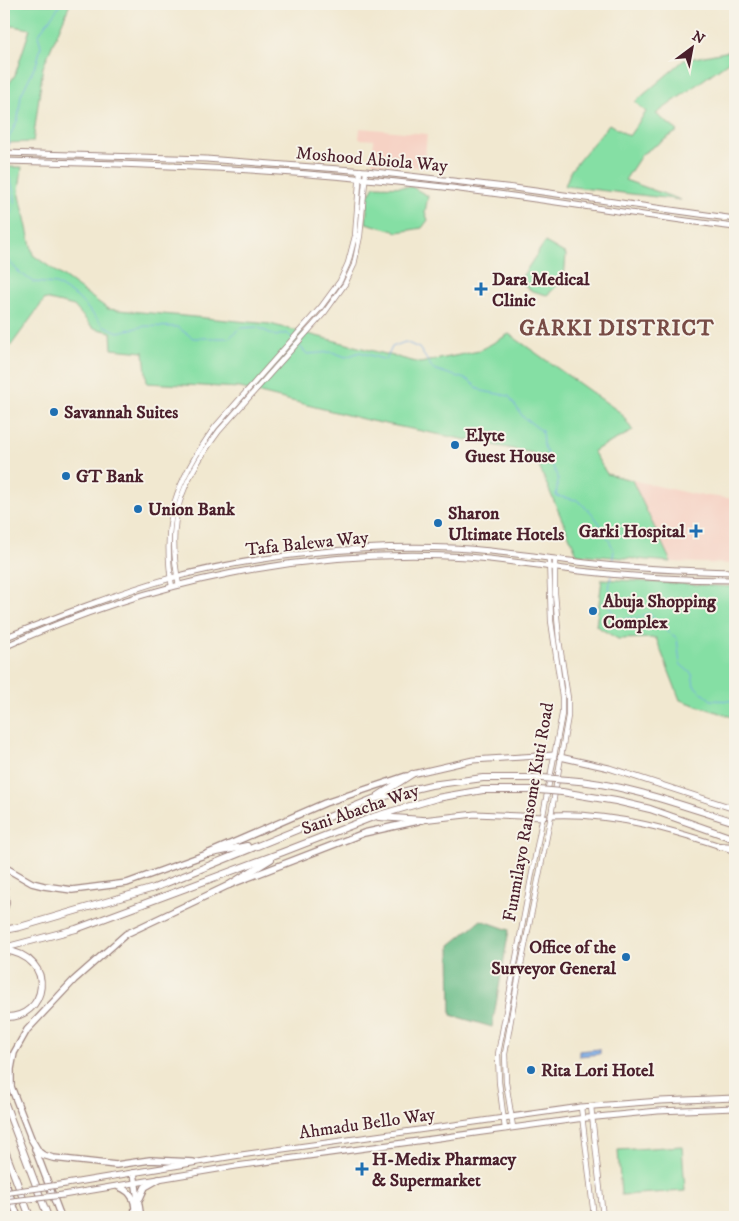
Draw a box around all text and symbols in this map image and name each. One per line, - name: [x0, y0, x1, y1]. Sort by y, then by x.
- north arrow: [666, 22, 716, 72]
- text: N: [689, 27, 708, 49]
- street label: Moshood Abiola Way: [295, 142, 449, 178]
- place label: Dara Medical Clinic: [492, 269, 590, 312]
- marker: Dara Medical Clinic: [474, 282, 488, 296]
- district label: GARKI DISTRICT: [519, 315, 715, 342]
- place label: Savannah Suites: [64, 402, 178, 424]
- marker: Savannah Suites: [48, 406, 60, 418]
- place label: Elyte Guest House: [465, 425, 556, 468]
- marker: Elyte Guest House: [449, 439, 461, 451]
- place label: GT Bank: [76, 466, 145, 488]
- marker: GT Bank: [60, 470, 72, 482]
- place label: Union Bank: [148, 499, 236, 521]
- marker: Union Bank: [132, 503, 144, 515]
- place label: Sharon Ultimate Hotels: [448, 503, 564, 546]
- marker: Sharon Ultimate Hotels: [432, 517, 444, 529]
- place label: Garki Hospital: [579, 521, 686, 543]
- marker: Garki Hospital: [689, 524, 703, 538]
- street label: Tafa Balewa Way: [245, 527, 370, 561]
- place label: Abuja Shopping Complex: [602, 591, 717, 634]
- marker: Abuja Shopping Complex: [587, 605, 599, 617]
- street label: Funmilayo Ransome Kuti Road: [499, 701, 559, 923]
- street label: Sani Abacha Way: [299, 779, 422, 840]
- place label: Office of the Surveyor General: [491, 937, 617, 980]
- marker: Office of the Surveyor General: [620, 951, 632, 963]
- place label: Rita Lori Hotel: [541, 1060, 654, 1082]
- marker: Rita Lori Hotel: [525, 1064, 537, 1076]
- street label: Ahmadu Bello Way: [298, 1103, 437, 1144]
- place label: H-Medix Pharmacy & Supermarket: [372, 1149, 517, 1192]
- marker: H-Medix Pharmacy & Supermarket: [356, 1163, 368, 1175]

